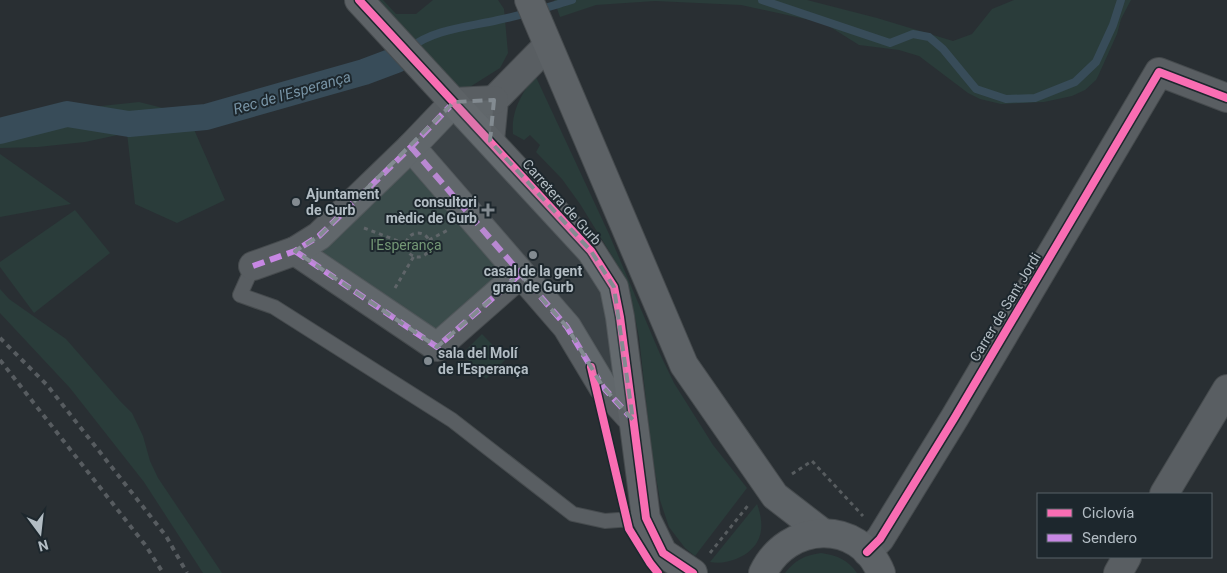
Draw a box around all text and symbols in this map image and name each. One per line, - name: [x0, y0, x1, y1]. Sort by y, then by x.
- water label: Rec de l'Esperança: [231, 68, 353, 118]
- street label: Carretera de Gurb: [519, 156, 605, 248]
- place label: Ajuntament de Gurb: [306, 186, 380, 218]
- place label: consultori mèdic de Gurb: [386, 194, 477, 226]
- marker: Ajuntament de Gurb: [290, 196, 302, 208]
- marker: consultori mèdic de Gurb: [481, 203, 495, 217]
- park label: l'Esperança: [370, 237, 442, 253]
- marker: casal de la gent gran de Gurb: [527, 249, 539, 261]
- street label: Carrer de Sant Jordi: [966, 250, 1044, 364]
- place label: casal de la gent gran de Gurb: [484, 263, 582, 295]
- place label: sala del Molí de l'Esperança: [438, 345, 529, 377]
- marker: sala del Molí de l'Esperança: [422, 355, 434, 367]
- legend: [1037, 493, 1212, 558]
- text: Ciclovía: [1082, 504, 1135, 522]
- north arrow: [15, 508, 65, 558]
- text: Sendero: [1082, 529, 1137, 547]
- text: N: [37, 537, 50, 555]

